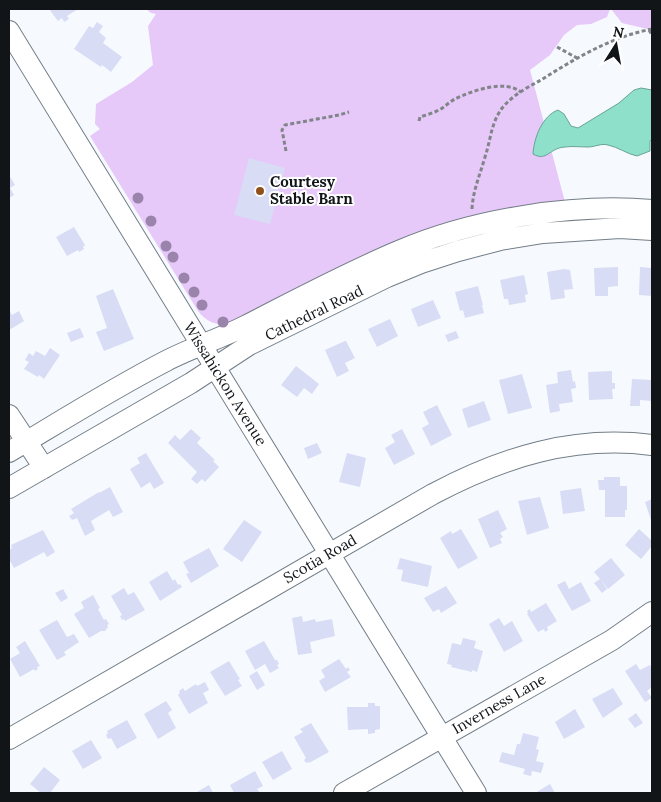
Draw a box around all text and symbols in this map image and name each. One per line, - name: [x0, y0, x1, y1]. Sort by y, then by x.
- north arrow: [591, 20, 641, 70]
- text: N: [611, 22, 626, 42]
- place label: Courtesy Stable Barn: [270, 172, 353, 208]
- marker: Courtesy Stable Barn: [254, 185, 266, 197]
- street label: Cathedral Road: [262, 281, 366, 345]
- street label: Wissahickon Avenue: [180, 318, 271, 449]
- street label: Scotia Road: [280, 530, 360, 587]
- street label: Inverness Lane: [449, 669, 549, 738]

